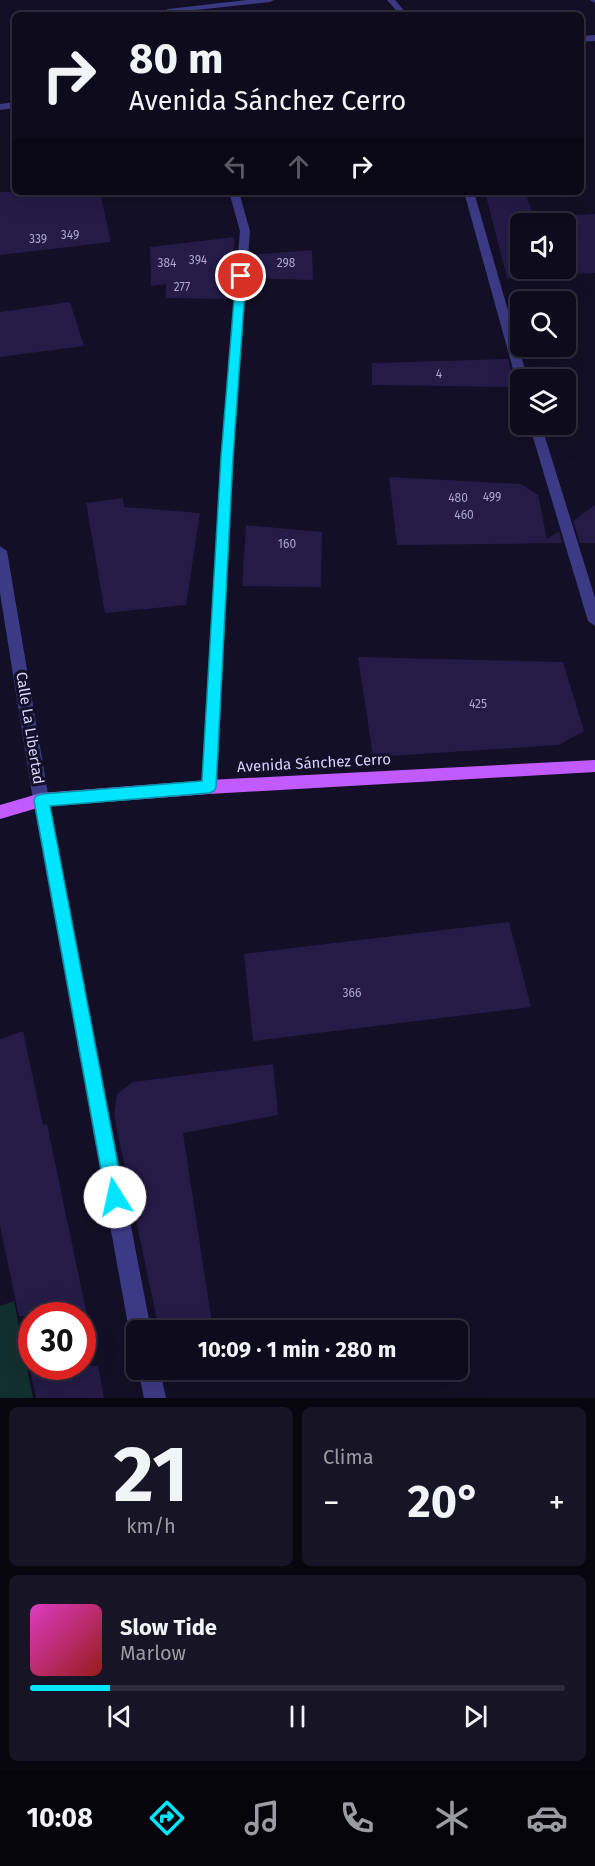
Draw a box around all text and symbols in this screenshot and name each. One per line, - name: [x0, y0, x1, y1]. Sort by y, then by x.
- text: 80 m: [129, 34, 223, 84]
- icon: right: [30, 36, 108, 114]
- text: Avenida Sánchez Cerro: [129, 85, 406, 117]
- icon: left: [219, 150, 252, 183]
- icon: ahead: [282, 150, 315, 183]
- icon: right: [345, 150, 378, 183]
- map controls: [510, 213, 576, 435]
- button: sound: [510, 213, 576, 279]
- house number: 349: [61, 228, 79, 242]
- house number: 339: [29, 232, 47, 246]
- pin: [215, 250, 266, 301]
- house number: 394: [189, 253, 208, 267]
- house number: 384: [158, 256, 177, 270]
- house number: 298: [277, 256, 296, 270]
- icon: arrive: [224, 259, 257, 292]
- house number: 277: [174, 280, 190, 294]
- button: search: [510, 291, 576, 357]
- house number: 4: [436, 367, 443, 381]
- button: layers: [510, 369, 576, 435]
- house number: 499: [483, 490, 501, 504]
- house number: 480: [448, 491, 468, 505]
- house number: 460: [454, 508, 474, 522]
- house number: 160: [278, 537, 296, 551]
- street label: Calle La Libertad: [12, 670, 48, 786]
- house number: 425: [469, 697, 487, 711]
- street label: Avenida Sánchez Cerro: [237, 750, 391, 776]
- house number: 366: [343, 986, 361, 1000]
- position arrow: [83, 1165, 147, 1229]
- speed limit sign: 30: [18, 1302, 96, 1380]
- text: 10:09 · 1 min · 280 m: [198, 1336, 396, 1363]
- text: 21: [114, 1428, 188, 1522]
- text: Clima: [323, 1445, 374, 1469]
- text: 20°: [407, 1475, 481, 1529]
- text: −: [323, 1483, 340, 1523]
- text: +: [549, 1483, 565, 1523]
- text: km/h: [126, 1514, 176, 1538]
- text: Slow Tide: [120, 1614, 217, 1641]
- text: Marlow: [120, 1641, 186, 1665]
- icon: previous: [103, 1700, 136, 1733]
- icon: pause: [281, 1700, 314, 1733]
- icon: next: [459, 1700, 492, 1733]
- icon: directions: [146, 1797, 188, 1839]
- icon: music: [241, 1797, 283, 1839]
- icon: phone: [336, 1797, 378, 1839]
- icon: climate: [431, 1797, 473, 1839]
- icon: car: [526, 1797, 568, 1839]
- text: 10:08: [27, 1802, 93, 1834]

